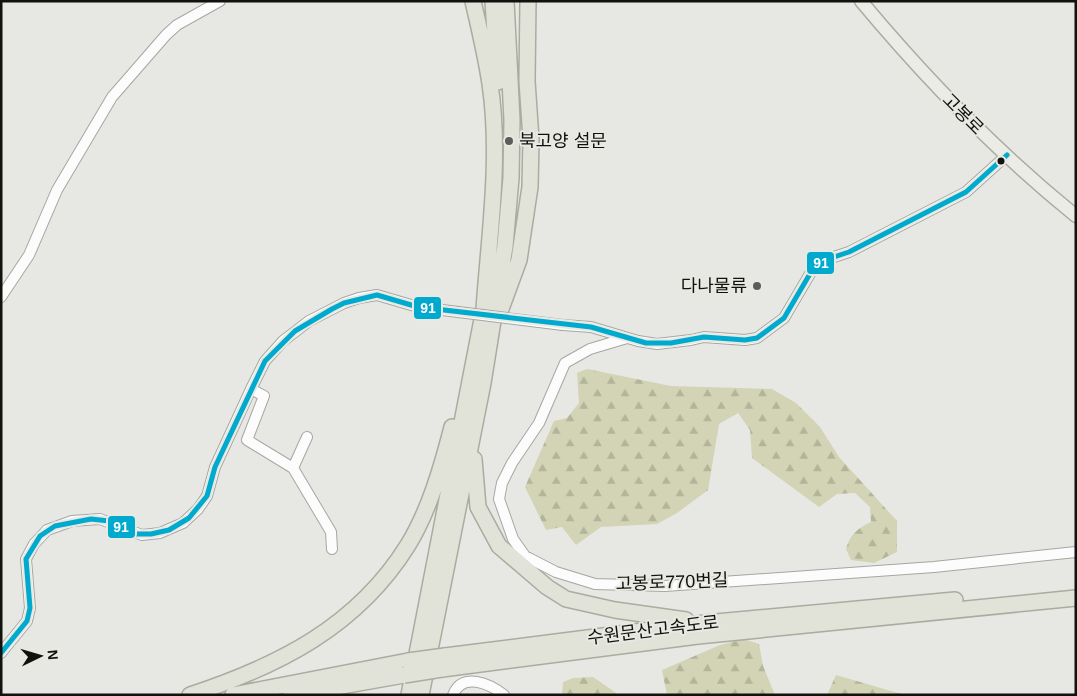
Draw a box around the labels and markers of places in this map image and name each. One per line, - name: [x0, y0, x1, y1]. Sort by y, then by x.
- place label: 북고양 설문: [519, 131, 607, 151]
- marker: 북고양 설문: [503, 135, 515, 147]
- unlabelled marker: [996, 156, 1006, 166]
- place label: 다나물류: [681, 276, 747, 296]
- marker: 다나물류: [751, 280, 763, 292]

